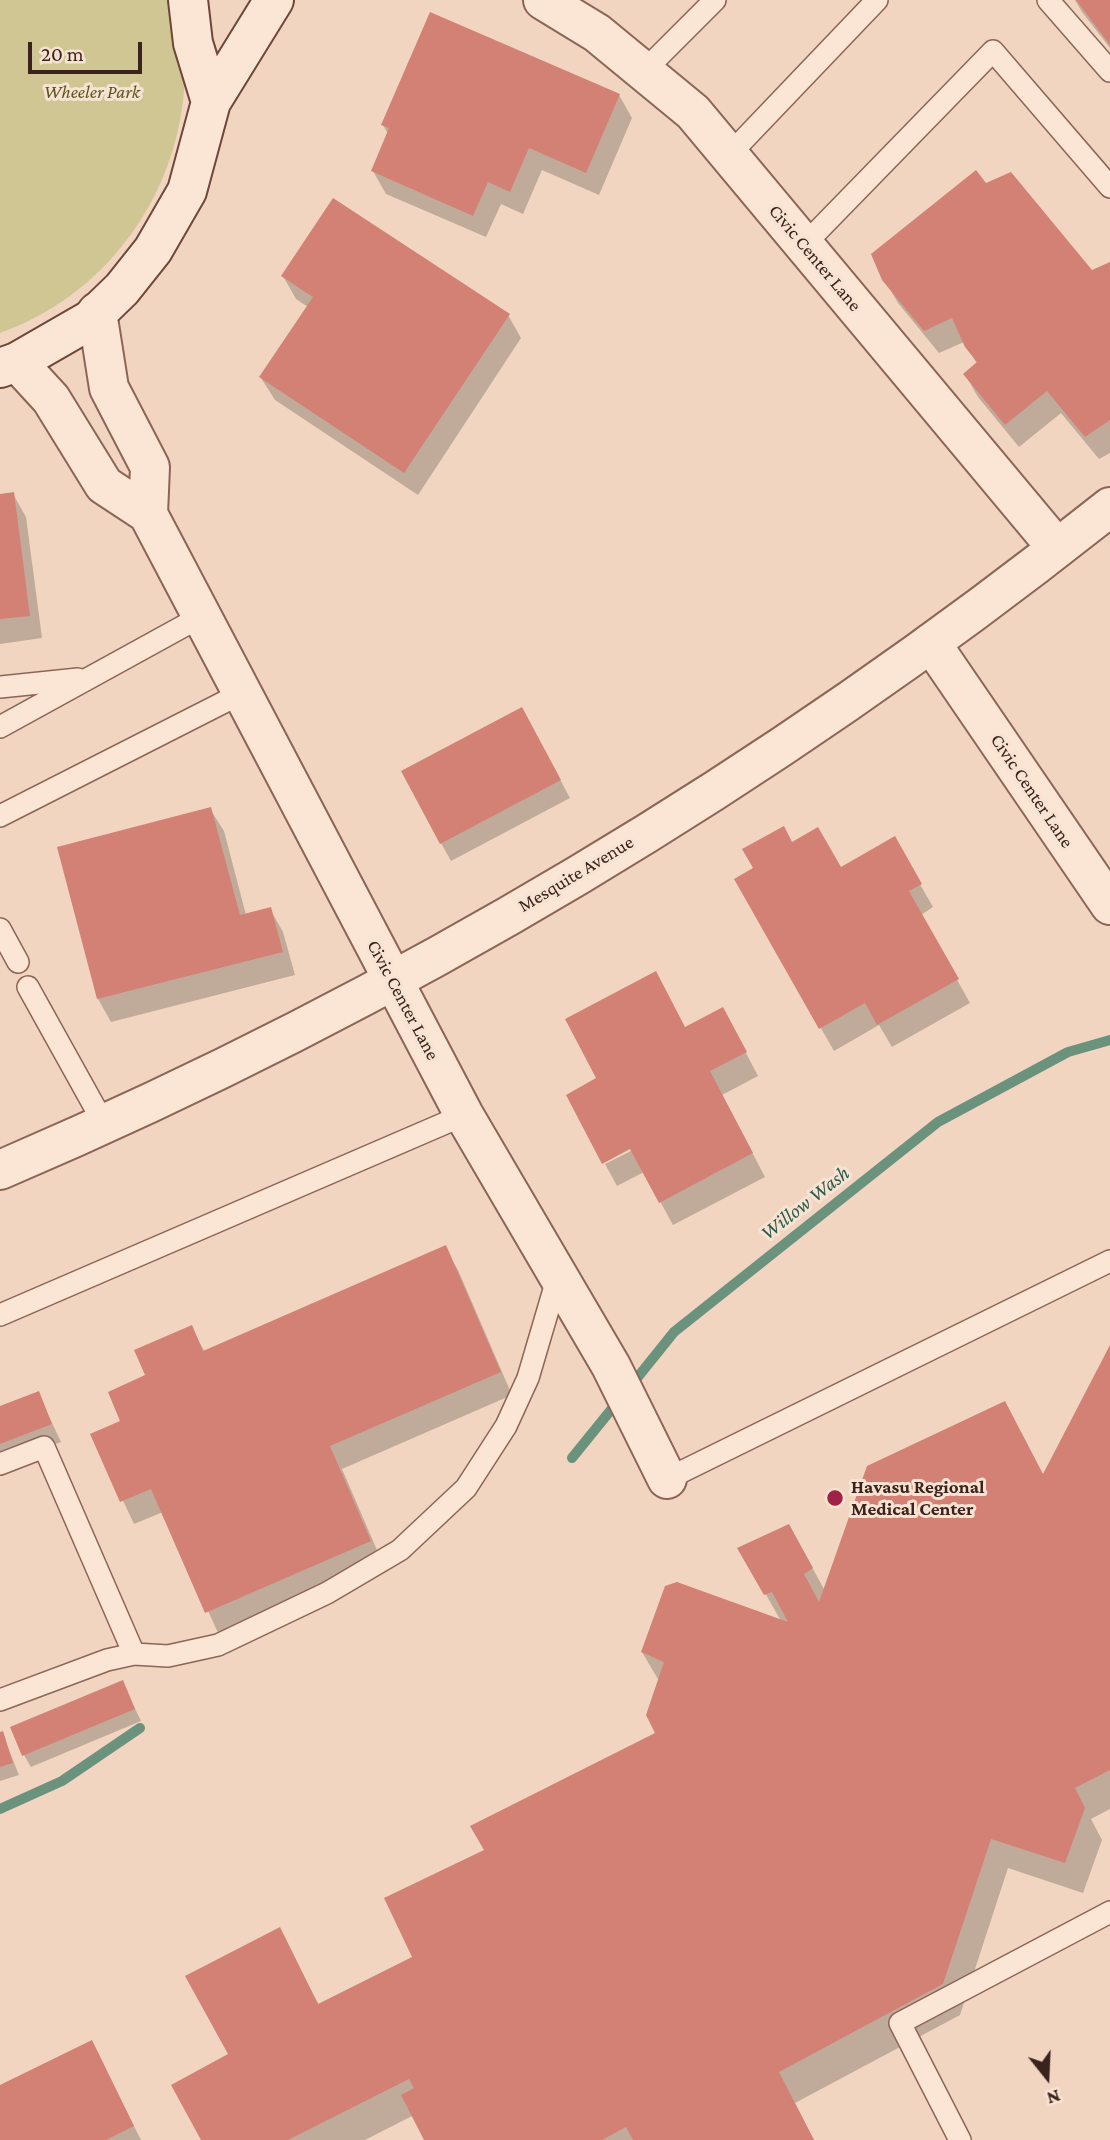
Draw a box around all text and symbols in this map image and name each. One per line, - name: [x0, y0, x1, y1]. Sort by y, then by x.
- scale bar: [32, 28, 145, 72]
- text: 20 m: [41, 42, 84, 66]
- park label: Wheeler Park: [44, 81, 140, 103]
- street label: Civic Center Lane: [764, 200, 866, 316]
- street label: Civic Center Lane: [985, 730, 1079, 852]
- street label: Mesquite Avenue: [514, 831, 638, 917]
- street label: Civic Center Lane: [362, 936, 444, 1064]
- water label: Willow Wash: [755, 1160, 855, 1246]
- place label: Havasu Regional Medical Center: [851, 1476, 984, 1520]
- marker: Havasu Regional Medical Center: [825, 1488, 845, 1508]
- north arrow: [1012, 2042, 1082, 2112]
- text: N: [1044, 2085, 1063, 2109]

